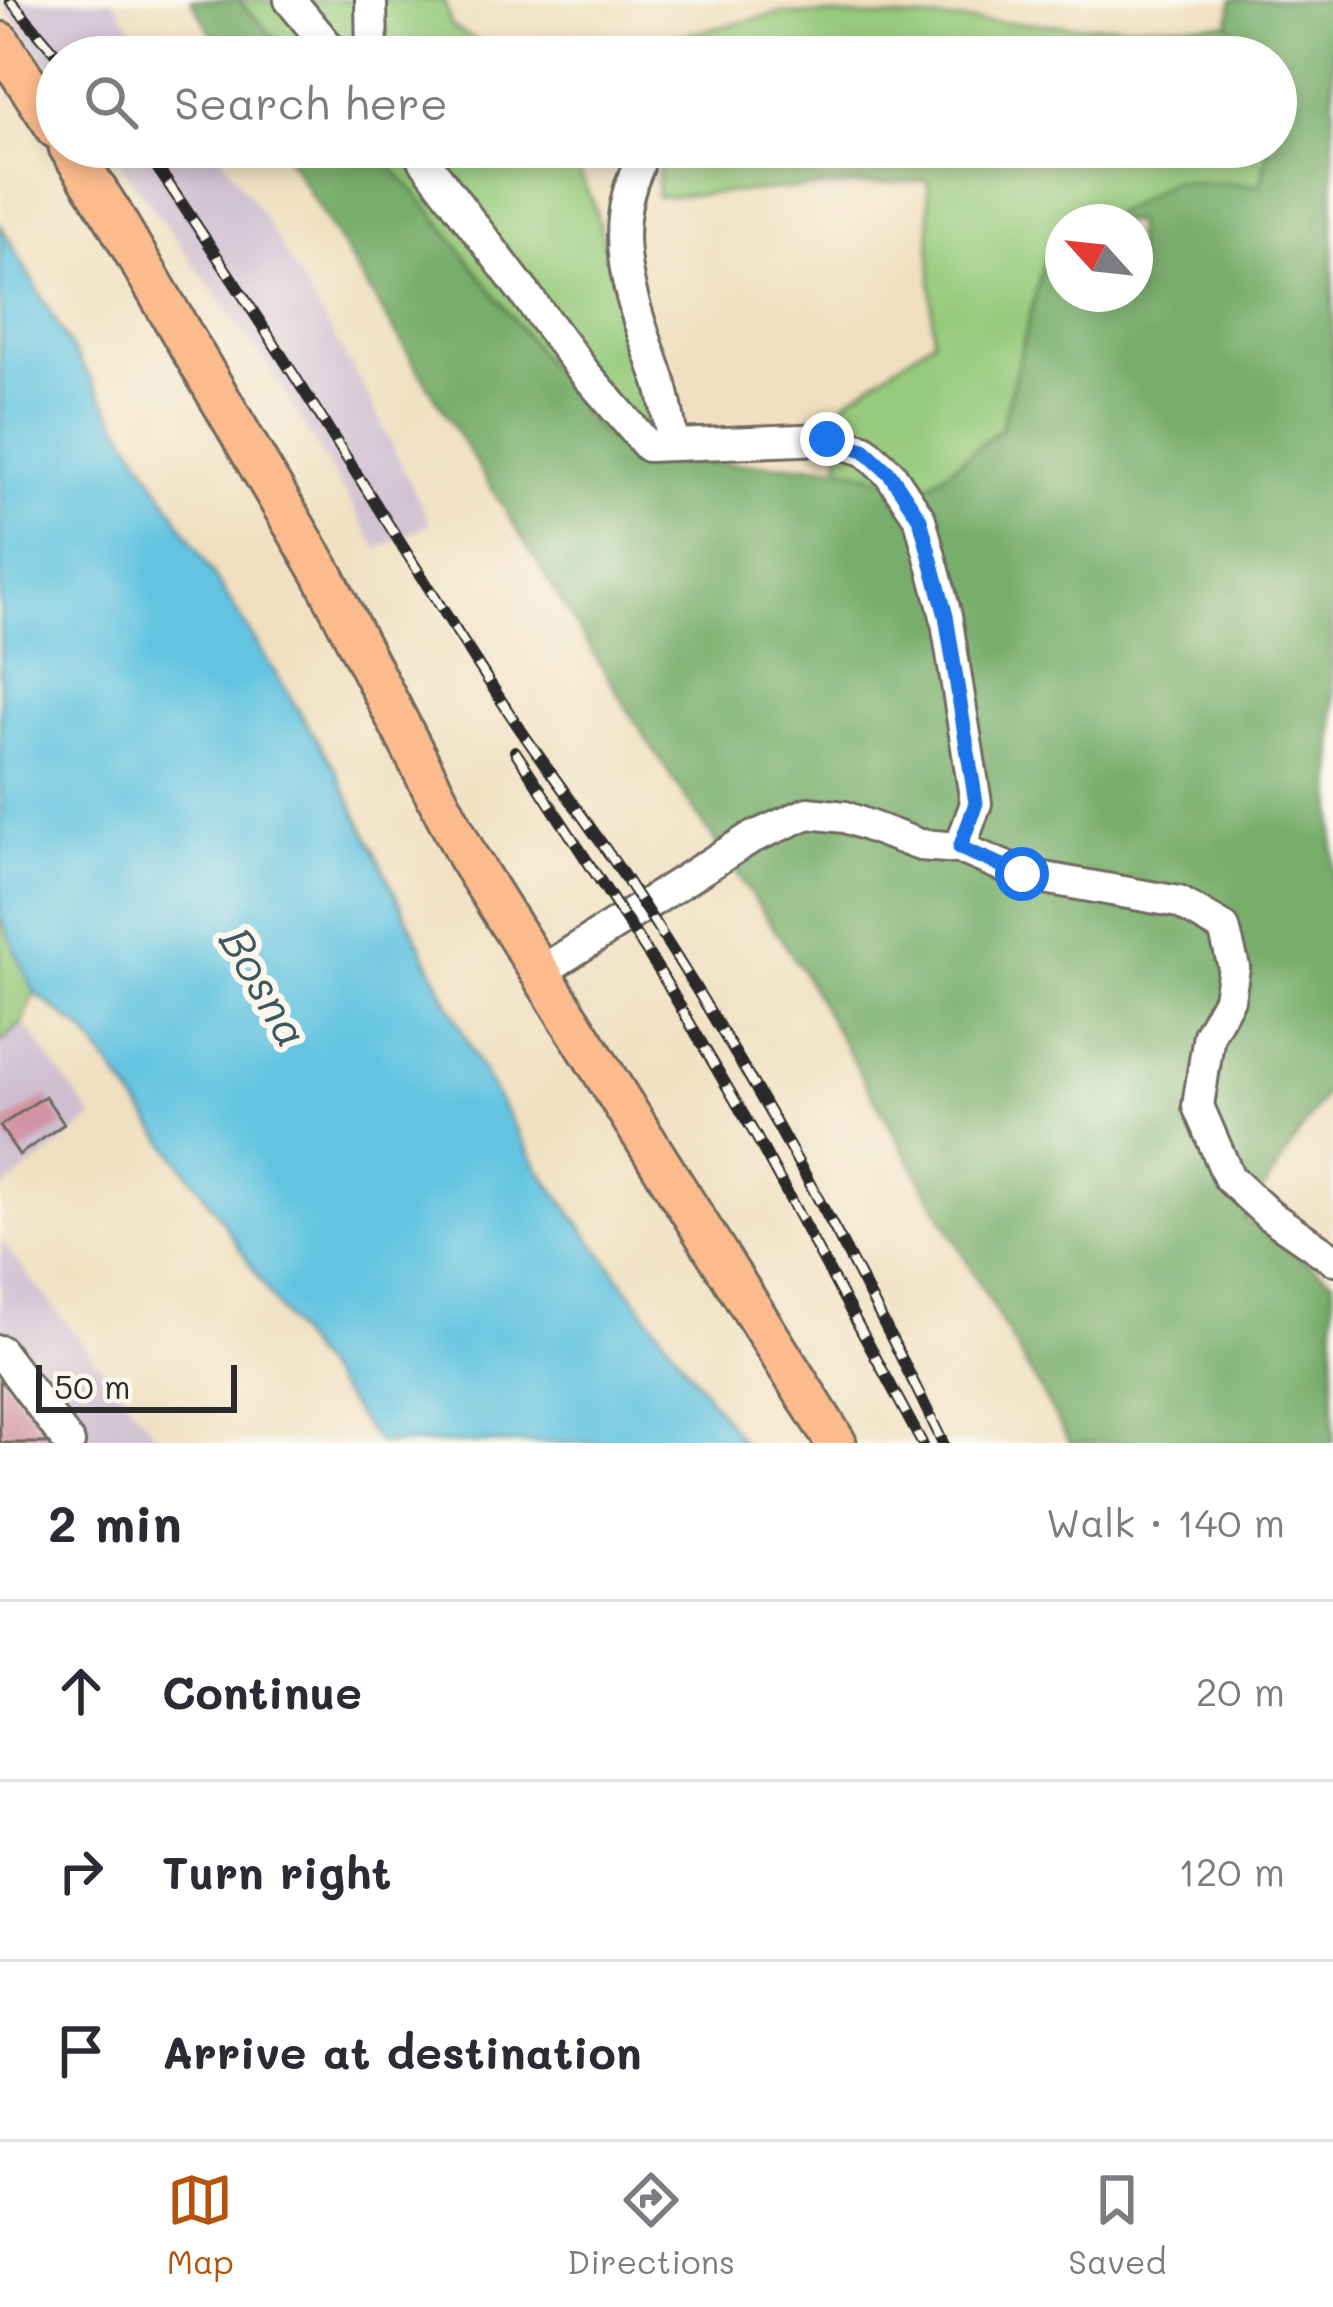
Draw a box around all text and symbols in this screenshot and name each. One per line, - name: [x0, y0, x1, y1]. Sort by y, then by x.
- search box: [36, 36, 1297, 168]
- icon: search: [78, 69, 144, 135]
- text: Search here: [174, 73, 448, 131]
- north arrow: [1045, 204, 1153, 312]
- route end: [800, 412, 854, 466]
- route start: [995, 847, 1049, 901]
- water label: Bosna: [208, 915, 323, 1057]
- scale bar: [36, 1359, 237, 1412]
- text: 50 m: [54, 1364, 130, 1407]
- text: 2 min: [48, 1488, 182, 1555]
- text: Walk · 140 m: [1046, 1496, 1285, 1547]
- icon: ahead: [48, 1658, 114, 1724]
- text: Continue: [162, 1662, 362, 1720]
- text: 20 m: [1196, 1665, 1285, 1716]
- icon: right: [48, 1838, 114, 1904]
- text: Turn right: [162, 1842, 391, 1900]
- text: 120 m: [1178, 1845, 1285, 1896]
- icon: arrive: [48, 2018, 114, 2084]
- text: Arrive at destination: [162, 2022, 642, 2080]
- tab: Map: [167, 2167, 234, 2282]
- tab: Directions: [567, 2167, 735, 2282]
- tab: Saved: [1068, 2167, 1166, 2282]

